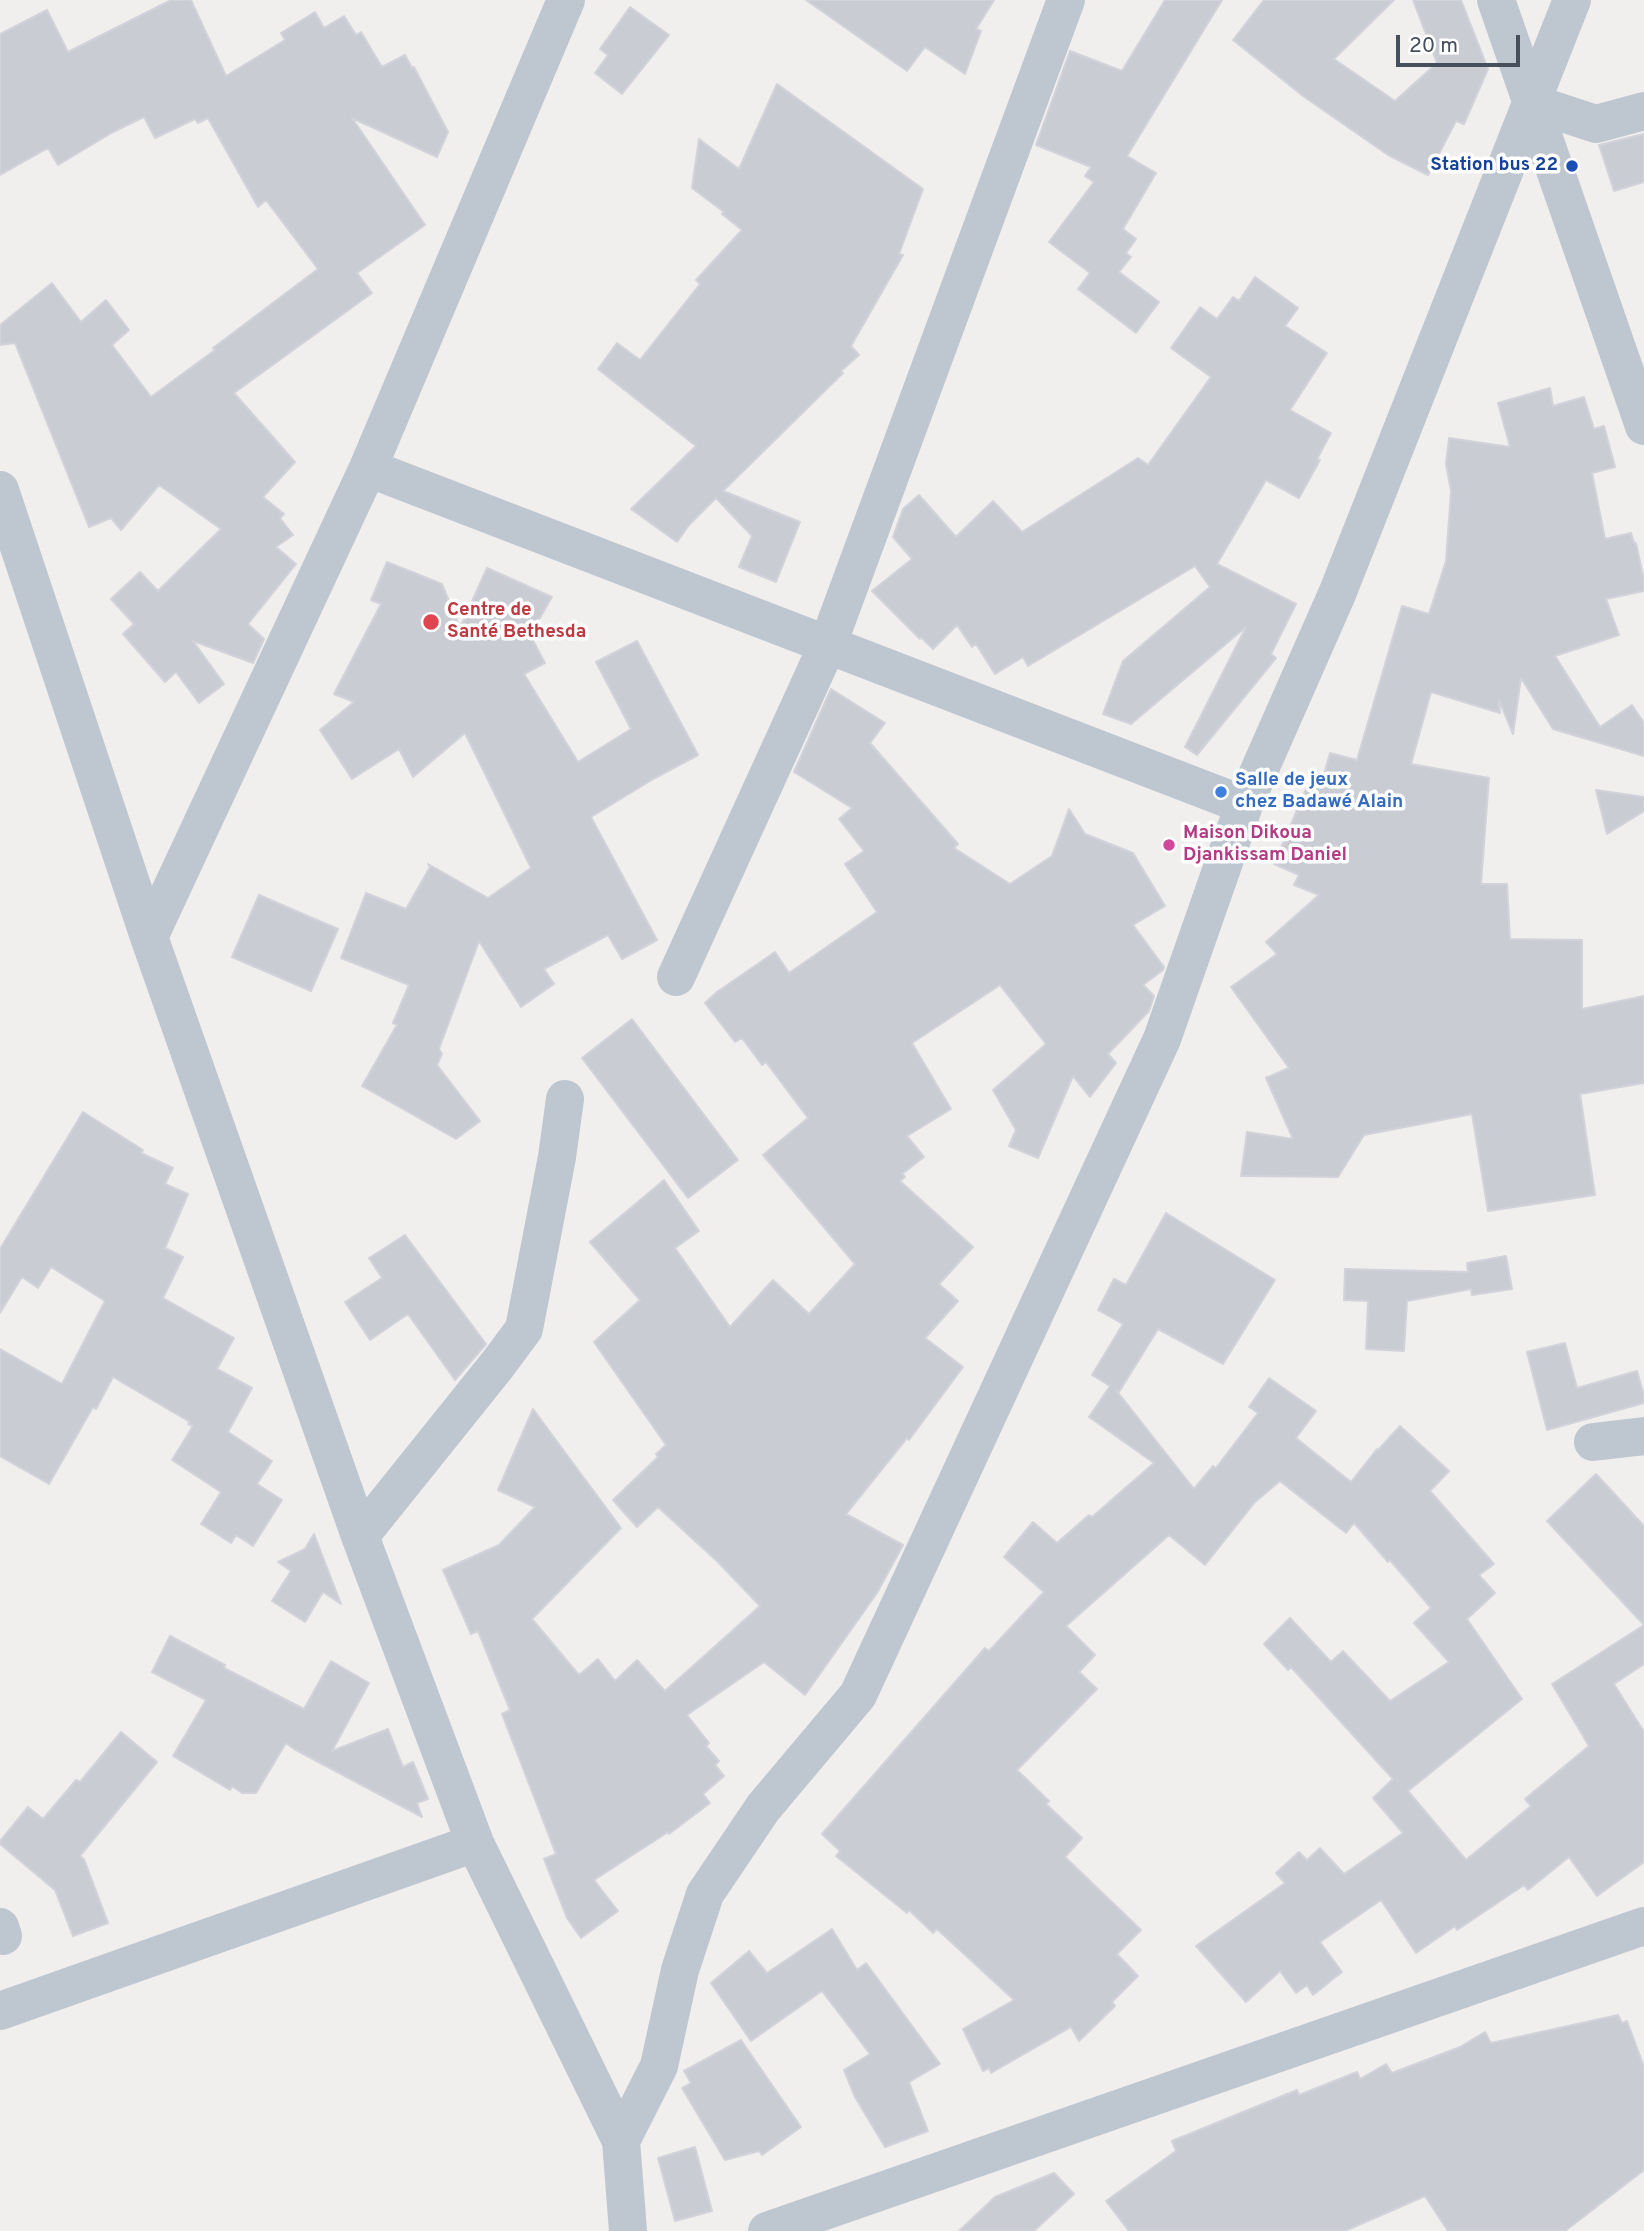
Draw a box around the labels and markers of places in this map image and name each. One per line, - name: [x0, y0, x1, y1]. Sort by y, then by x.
- place label: Station bus 22: [1430, 155, 1558, 177]
- marker: Station bus 22: [1564, 158, 1580, 174]
- place label: Centre de Santé Bethesda: [447, 600, 586, 644]
- marker: Centre de Santé Bethesda: [421, 612, 441, 632]
- place label: Salle de jeux chez Badawé Alain: [1235, 770, 1403, 814]
- marker: Salle de jeux chez Badawé Alain: [1213, 784, 1229, 800]
- place label: Maison Dikoua Djankissam Daniel: [1183, 823, 1347, 867]
- marker: Maison Dikoua Djankissam Daniel: [1161, 837, 1177, 853]

